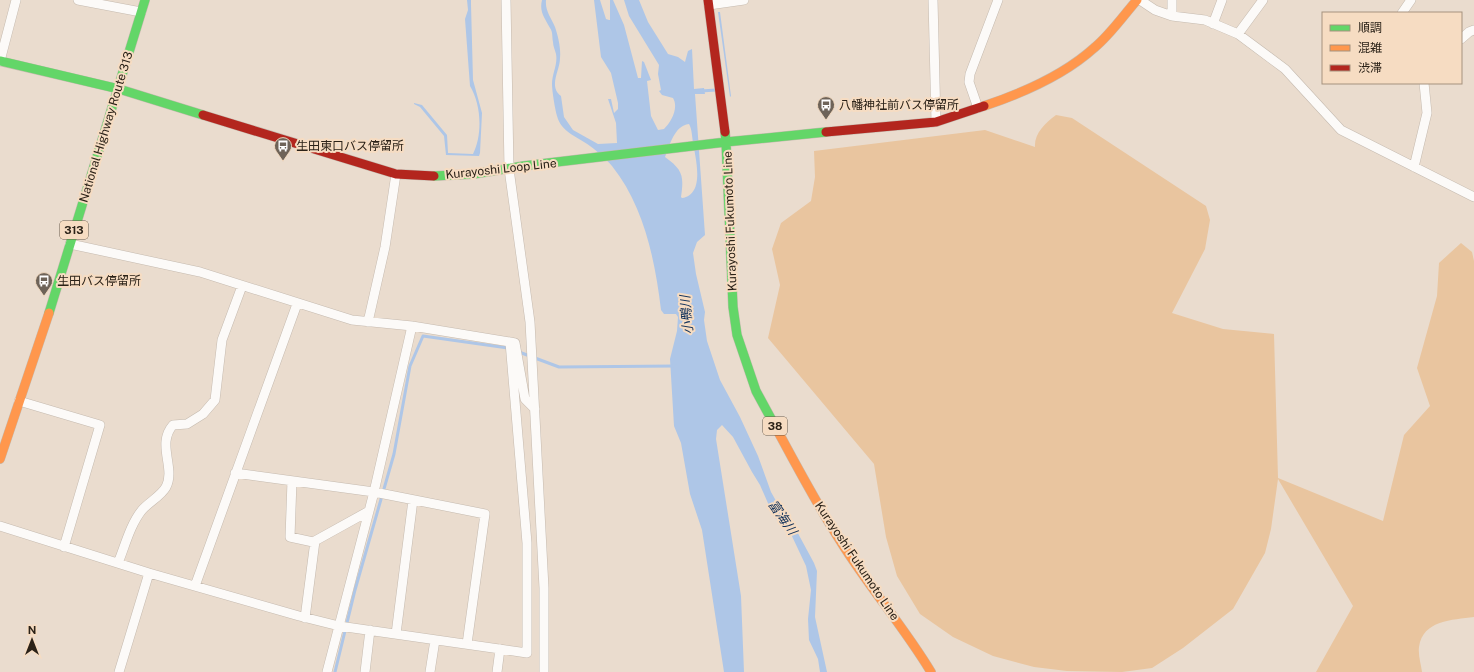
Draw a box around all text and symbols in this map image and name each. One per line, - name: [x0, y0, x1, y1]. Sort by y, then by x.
- legend: [1322, 12, 1462, 84]
- text: 順調: [1358, 21, 1382, 35]
- text: 混雑: [1358, 41, 1382, 55]
- street label: National Highway Route 313: [76, 50, 136, 204]
- text: 渋滞: [1358, 61, 1382, 75]
- bus stop icon: 八幡神社前バス停留所: [816, 95, 836, 120]
- place label: 八幡神社前バス停留所: [839, 98, 959, 112]
- bus stop icon: 生田東口バス停留所: [273, 136, 293, 161]
- place label: 生田東口バス停留所: [296, 139, 404, 153]
- street label: Kurayoshi Fukumoto Line: [721, 151, 739, 291]
- street label: Kurayoshi Loop Line: [445, 156, 557, 182]
- road number: 313: [60, 221, 88, 239]
- bus stop icon: 生田バス停留所: [34, 271, 54, 296]
- place label: 生田バス停留所: [57, 274, 141, 288]
- water label: 小鴨川: [677, 293, 696, 335]
- road number: 38: [763, 417, 787, 435]
- water label: 富海川: [765, 497, 801, 539]
- street label: Kurayoshi Fukumoto Line: [812, 499, 902, 623]
- north arrow: [12, 620, 52, 660]
- text: N: [28, 624, 36, 636]

